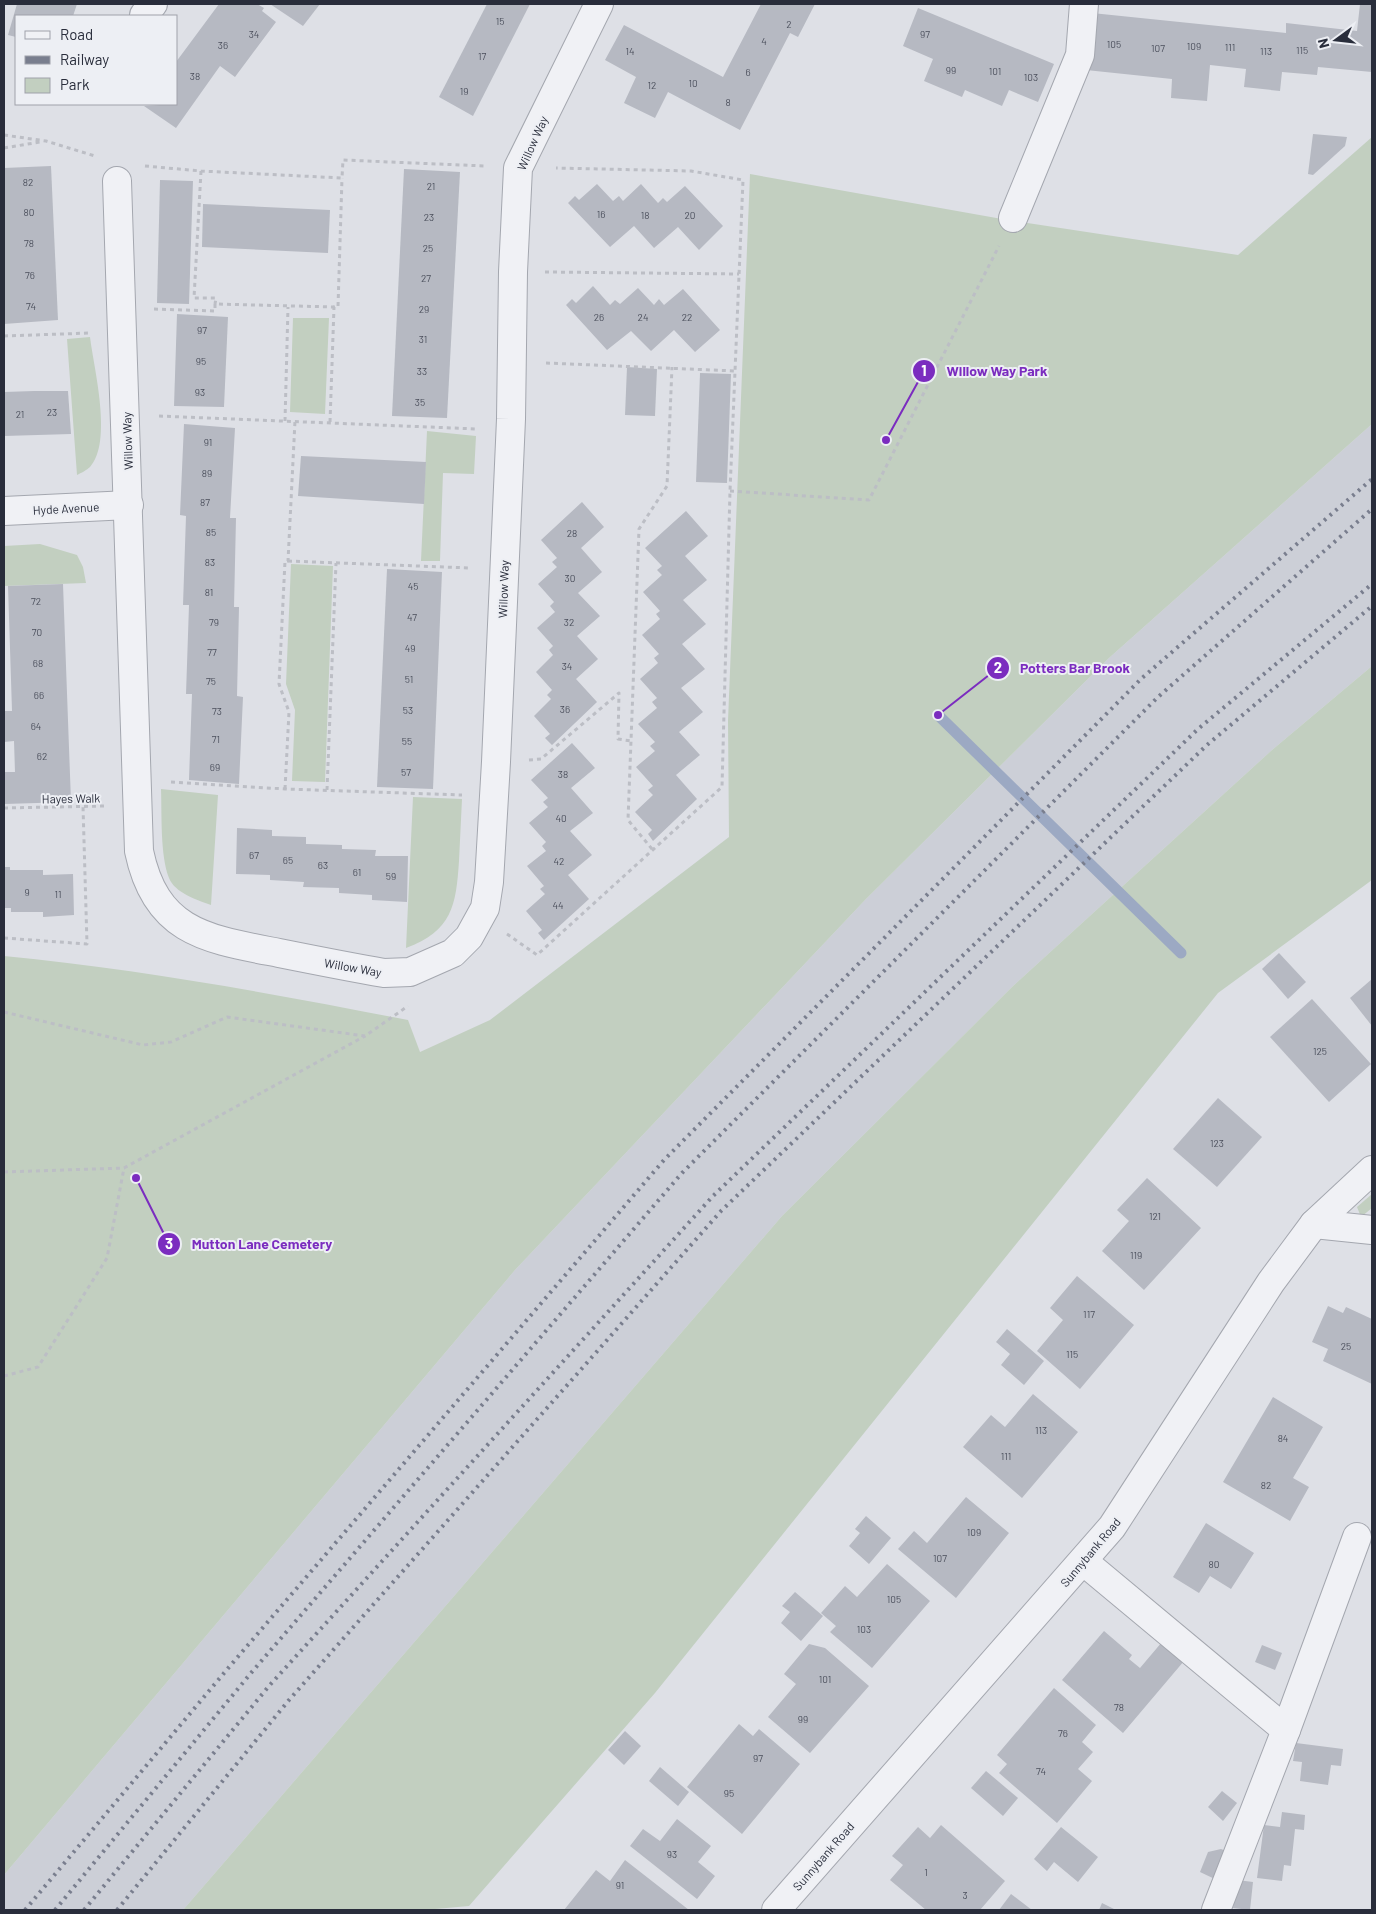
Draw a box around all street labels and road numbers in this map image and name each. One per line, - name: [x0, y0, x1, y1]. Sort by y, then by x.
- street label: Willow Way: [514, 113, 550, 172]
- street label: Willow Way: [119, 411, 135, 470]
- street label: Hyde Avenue: [32, 499, 100, 517]
- street label: Willow Way: [495, 559, 511, 618]
- street label: Hayes Walk: [42, 790, 100, 806]
- street label: Willow Way: [323, 955, 383, 979]
- street label: Sunnybank Road: [1057, 1515, 1123, 1589]
- street label: Sunnybank Road: [790, 1819, 856, 1893]

